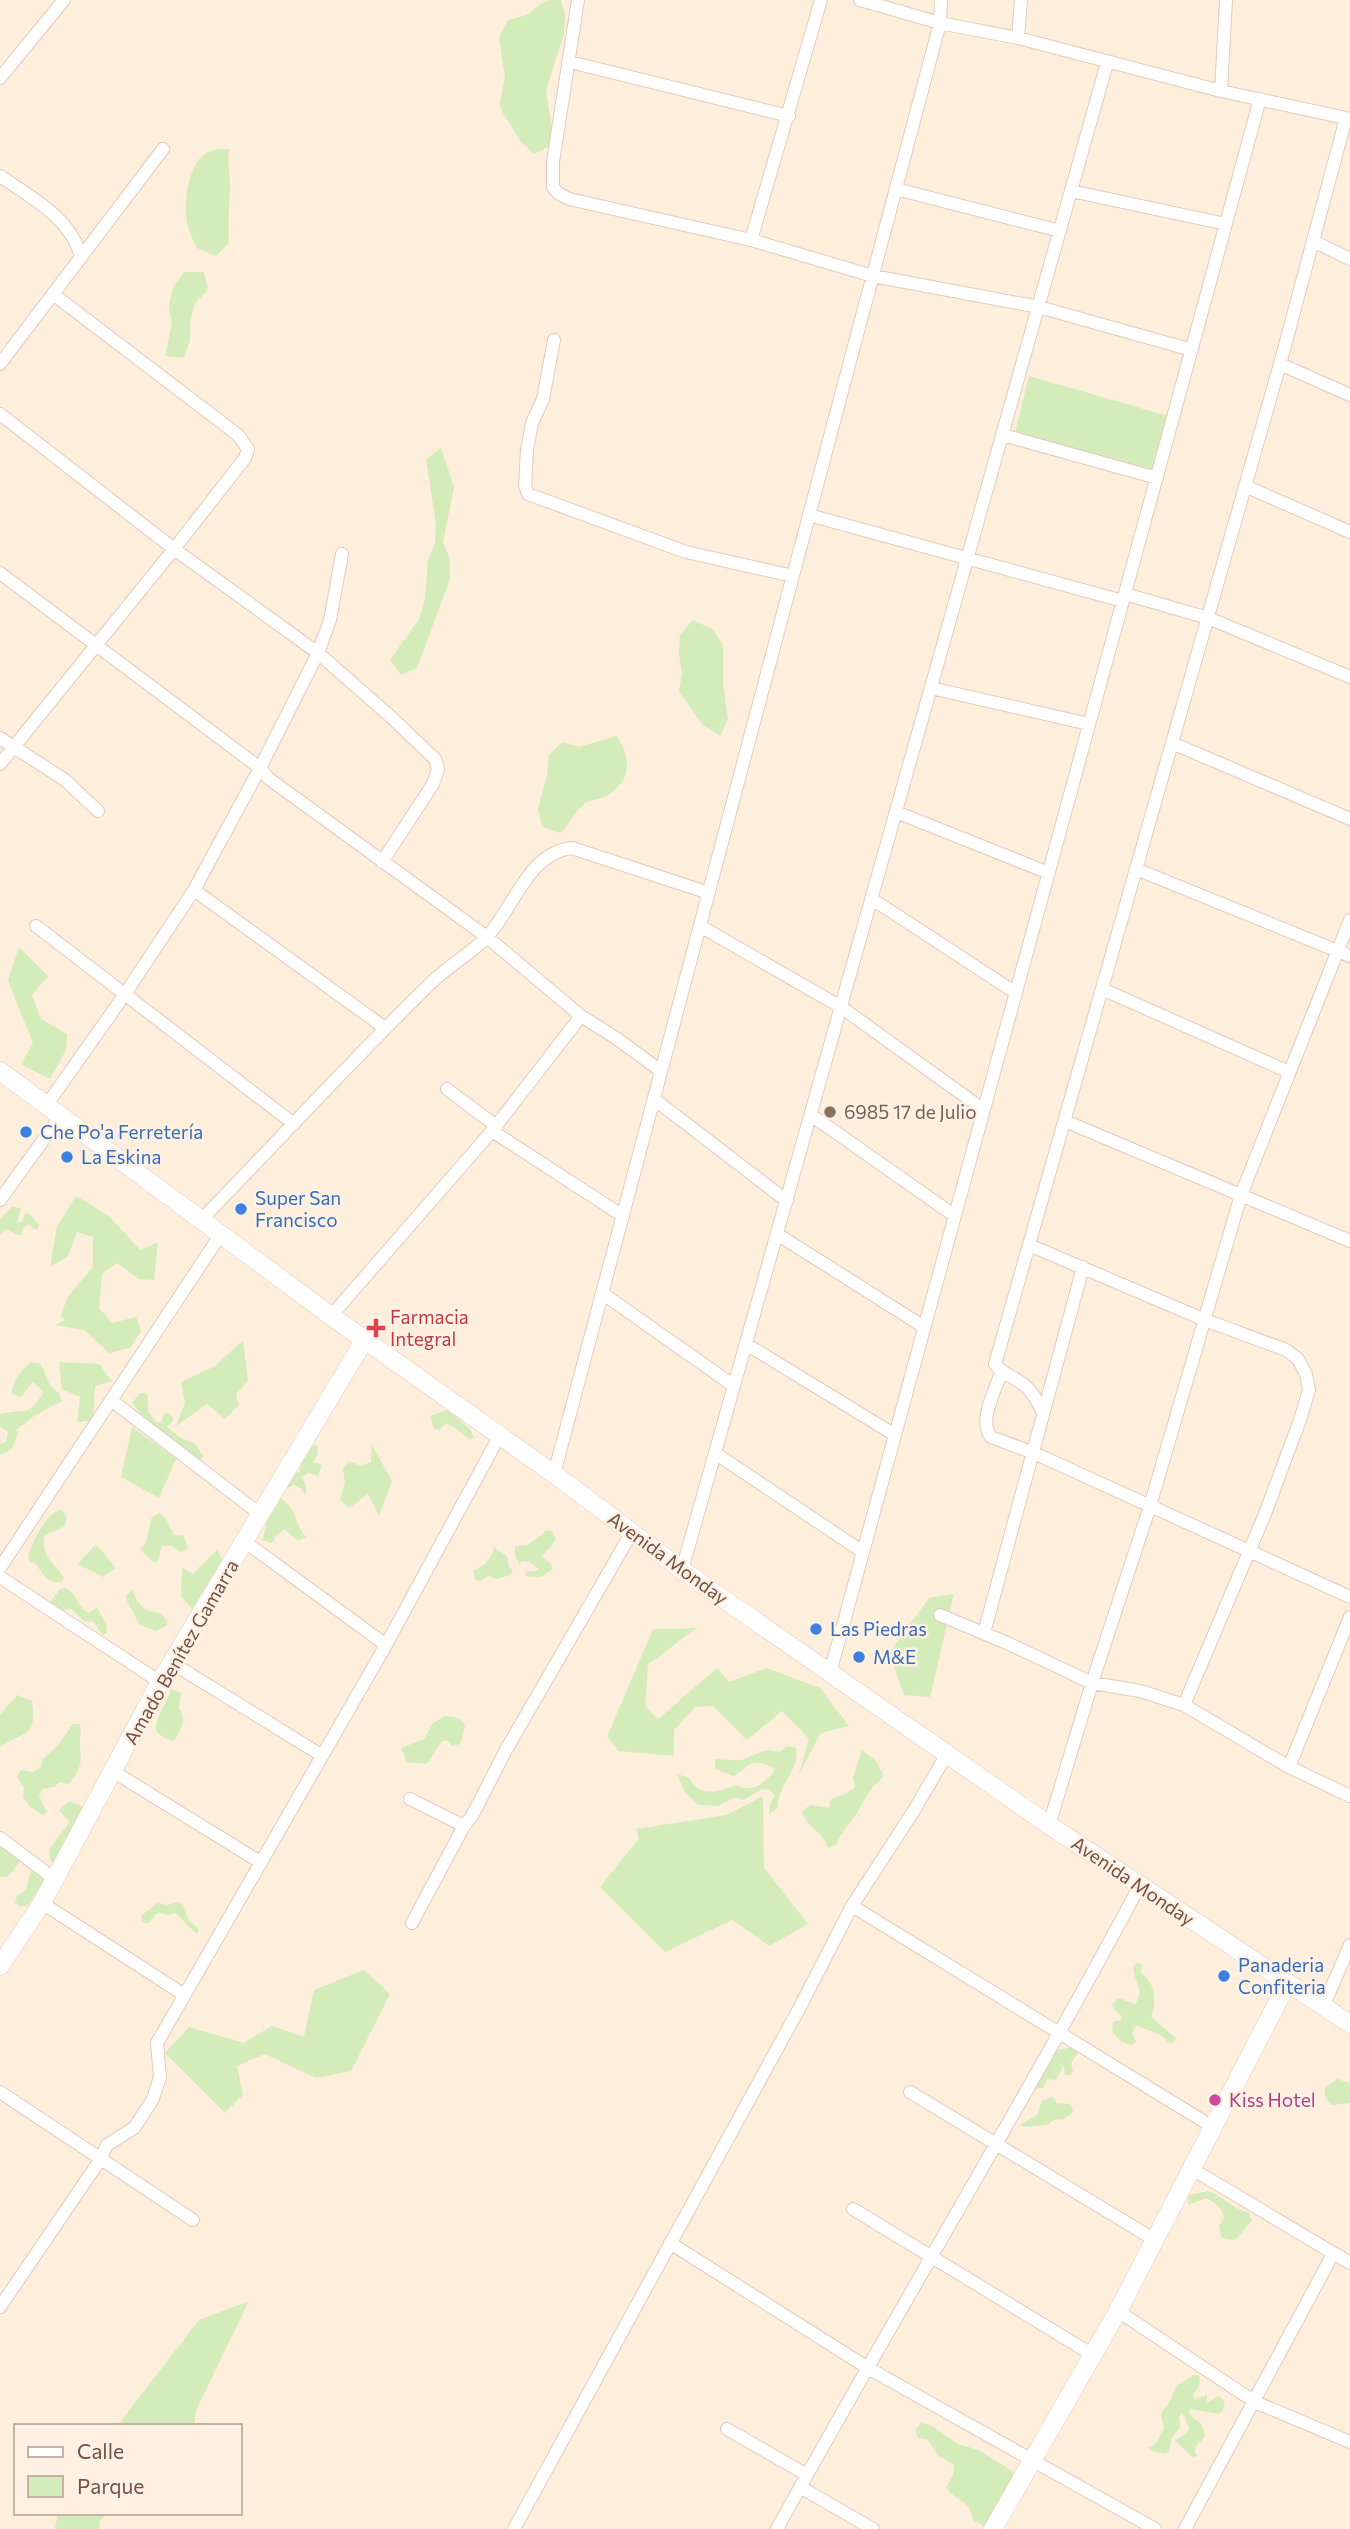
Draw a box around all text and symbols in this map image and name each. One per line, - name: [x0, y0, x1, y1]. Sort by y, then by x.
- place label: 6985 17 de Julio: [844, 1100, 977, 1123]
- marker: 6985 17 de Julio: [822, 1104, 838, 1120]
- place label: Che Po'a Ferretería: [40, 1120, 203, 1143]
- marker: Che Po'a Ferretería: [18, 1124, 34, 1140]
- place label: La Eskina: [81, 1145, 161, 1168]
- marker: La Eskina: [59, 1149, 75, 1165]
- place label: Super San Francisco: [255, 1186, 341, 1231]
- marker: Super San Francisco: [233, 1201, 249, 1217]
- place label: Farmacia Integral: [390, 1305, 469, 1350]
- marker: Farmacia Integral: [368, 1320, 384, 1336]
- street label: Avenida Monday: [604, 1506, 733, 1609]
- street label: Amado Benítez Gamarra: [118, 1555, 243, 1748]
- place label: Las Piedras: [830, 1617, 927, 1640]
- marker: Las Piedras: [808, 1621, 824, 1637]
- place label: M&E: [873, 1645, 916, 1668]
- marker: M&E: [851, 1649, 867, 1665]
- street label: Avenida Monday: [1068, 1831, 1199, 1930]
- place label: Panaderia Confiteria: [1238, 1953, 1326, 1998]
- marker: Panaderia Confiteria: [1216, 1968, 1232, 1984]
- place label: Kiss Hotel: [1229, 2088, 1316, 2111]
- marker: Kiss Hotel: [1207, 2092, 1223, 2108]
- legend: [14, 2424, 242, 2515]
- text: Calle: [77, 2438, 124, 2463]
- text: Parque: [77, 2473, 144, 2498]

